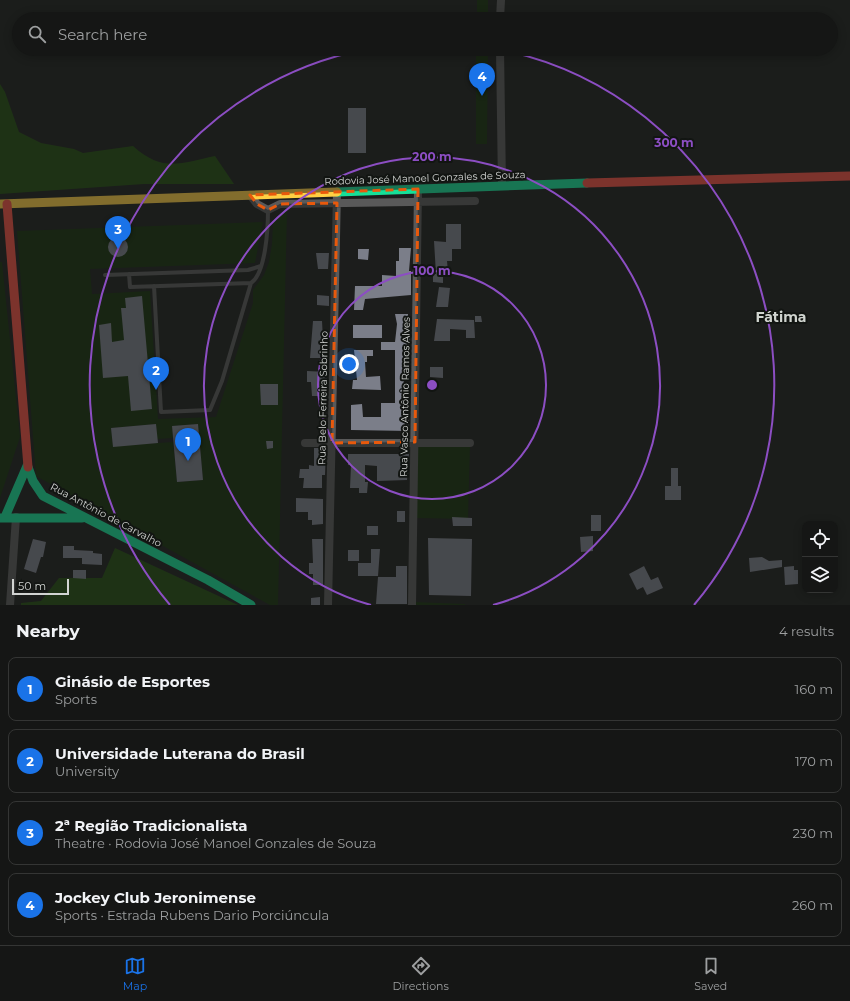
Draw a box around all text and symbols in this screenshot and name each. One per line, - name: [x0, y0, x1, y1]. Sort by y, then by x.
- search box: [12, 12, 838, 56]
- icon: search: [26, 23, 48, 45]
- text: Search here: [58, 25, 147, 44]
- pin: 4: [469, 63, 495, 96]
- text: 300 m: [653, 135, 694, 150]
- text: 200 m: [412, 149, 452, 164]
- street label: Rodovia José Manoel Gonzales de Souza: [324, 168, 526, 188]
- pin: 3: [105, 216, 131, 249]
- text: 100 m: [414, 263, 450, 278]
- district label: Fátima: [755, 308, 807, 326]
- street label: Rua Vasco Antônio Ramos Alves: [397, 317, 413, 477]
- street label: Rua Belo Ferreira Sobrinho: [315, 331, 331, 465]
- your location: [339, 354, 359, 374]
- pin: 2: [143, 357, 169, 390]
- centre of rings: [425, 378, 439, 392]
- pin: 1: [175, 428, 201, 461]
- street label: Rua Antônio de Carvalho: [48, 480, 164, 550]
- map controls: [802, 521, 838, 593]
- button: locate: [802, 521, 838, 557]
- button: layers: [802, 557, 838, 593]
- scale bar: [12, 577, 69, 596]
- text: 50 m: [18, 579, 46, 593]
- text: Nearby: [16, 621, 80, 641]
- text: 4 results: [779, 623, 834, 639]
- text: Ginásio de Esportes: [55, 672, 210, 691]
- text: 1: [27, 681, 33, 697]
- text: 160 m: [795, 681, 833, 697]
- text: Sports: [55, 691, 97, 707]
- text: Universidade Luterana do Brasil: [55, 744, 305, 763]
- text: 2: [26, 753, 34, 769]
- text: 170 m: [795, 753, 833, 769]
- text: University: [55, 763, 119, 779]
- text: 2ª Região Tradicionalista: [55, 816, 248, 835]
- text: 3: [26, 825, 34, 841]
- text: 230 m: [792, 825, 833, 841]
- text: Theatre · Rodovia José Manoel Gonzales de Souza: [55, 835, 377, 851]
- text: Jockey Club Jeronimense: [55, 888, 256, 907]
- text: 4: [26, 897, 34, 913]
- text: 260 m: [792, 897, 833, 913]
- text: Sports · Estrada Rubens Dario Porciúncula: [55, 907, 329, 923]
- tab: Map: [123, 955, 147, 993]
- tab: Directions: [393, 955, 449, 993]
- tab: Saved: [694, 955, 727, 993]

